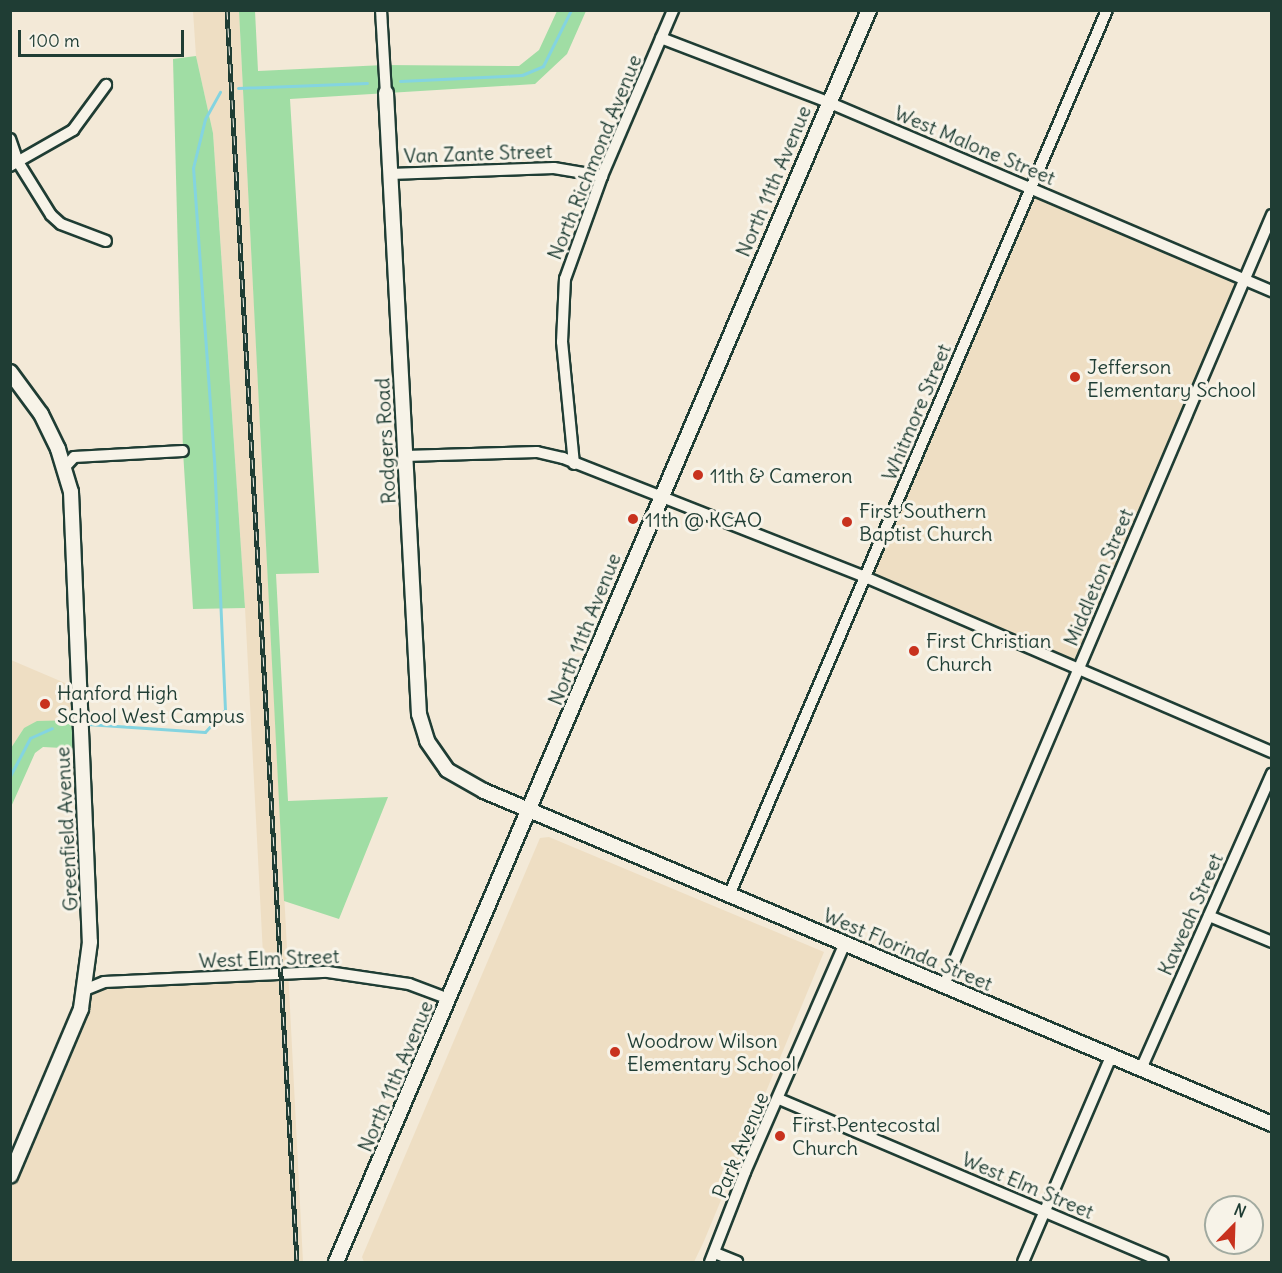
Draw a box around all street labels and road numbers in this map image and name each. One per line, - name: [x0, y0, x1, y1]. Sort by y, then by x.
- street label: North Richmond Avenue: [542, 51, 646, 263]
- street label: West Malone Street: [891, 100, 1059, 190]
- street label: North 11th Avenue: [730, 102, 816, 260]
- street label: Van Zante Street: [403, 138, 553, 168]
- street label: Whitmore Street: [876, 340, 956, 484]
- street label: Rodgers Road: [370, 377, 400, 505]
- street label: Middleton Street: [1058, 505, 1138, 649]
- street label: North 11th Avenue: [543, 549, 625, 709]
- street label: Greenfield Avenue: [50, 746, 82, 912]
- street label: Kaweah Street: [1152, 849, 1228, 979]
- street label: West Florinda Street: [820, 903, 996, 995]
- street label: West Elm Street: [198, 944, 340, 972]
- street label: North 11th Avenue: [352, 997, 438, 1155]
- street label: Park Avenue: [707, 1088, 773, 1202]
- street label: West Elm Street: [959, 1146, 1097, 1224]

